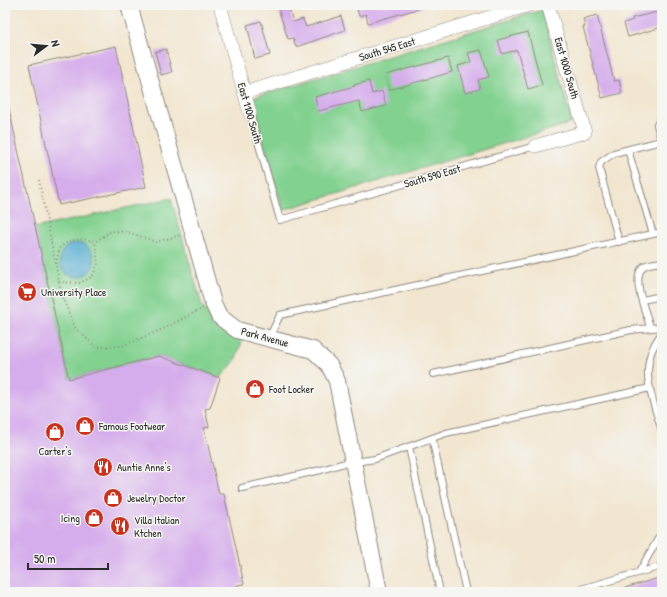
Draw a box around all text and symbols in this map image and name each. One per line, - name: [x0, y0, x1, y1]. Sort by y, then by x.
- north arrow: [26, 26, 66, 66]
- street label: South 545 East: [357, 34, 417, 64]
- street label: East 1000 South: [552, 36, 583, 101]
- text: N: [48, 38, 63, 48]
- street label: East 1100 South: [235, 81, 265, 145]
- street label: South 590 East: [402, 161, 462, 191]
- supermarket icon: University Place: [16, 281, 38, 303]
- place label: University Place: [41, 285, 107, 299]
- street label: Park Avenue: [240, 324, 291, 350]
- shop icon: Foot Locker: [244, 378, 266, 400]
- place label: Foot Locker: [268, 382, 315, 396]
- shop icon: Famous Footwear: [74, 415, 96, 437]
- place label: Famous Footwear: [98, 419, 166, 433]
- shop icon: Carter's: [44, 421, 66, 443]
- place label: Carter's: [38, 444, 72, 458]
- restaurant icon: Auntie Anne's: [92, 456, 114, 478]
- place label: Auntie Anne's: [117, 460, 171, 474]
- shop icon: Jewelry Doctor: [102, 487, 124, 509]
- place label: Jewelry Doctor: [127, 491, 186, 505]
- shop icon: Icing: [83, 507, 105, 529]
- place label: Icing: [61, 511, 80, 525]
- place label: Villa Italian Ktchen: [134, 513, 180, 540]
- restaurant icon: Villa Italian Ktchen: [109, 515, 131, 537]
- scale bar: [28, 545, 108, 571]
- text: 50 m: [34, 550, 55, 567]

